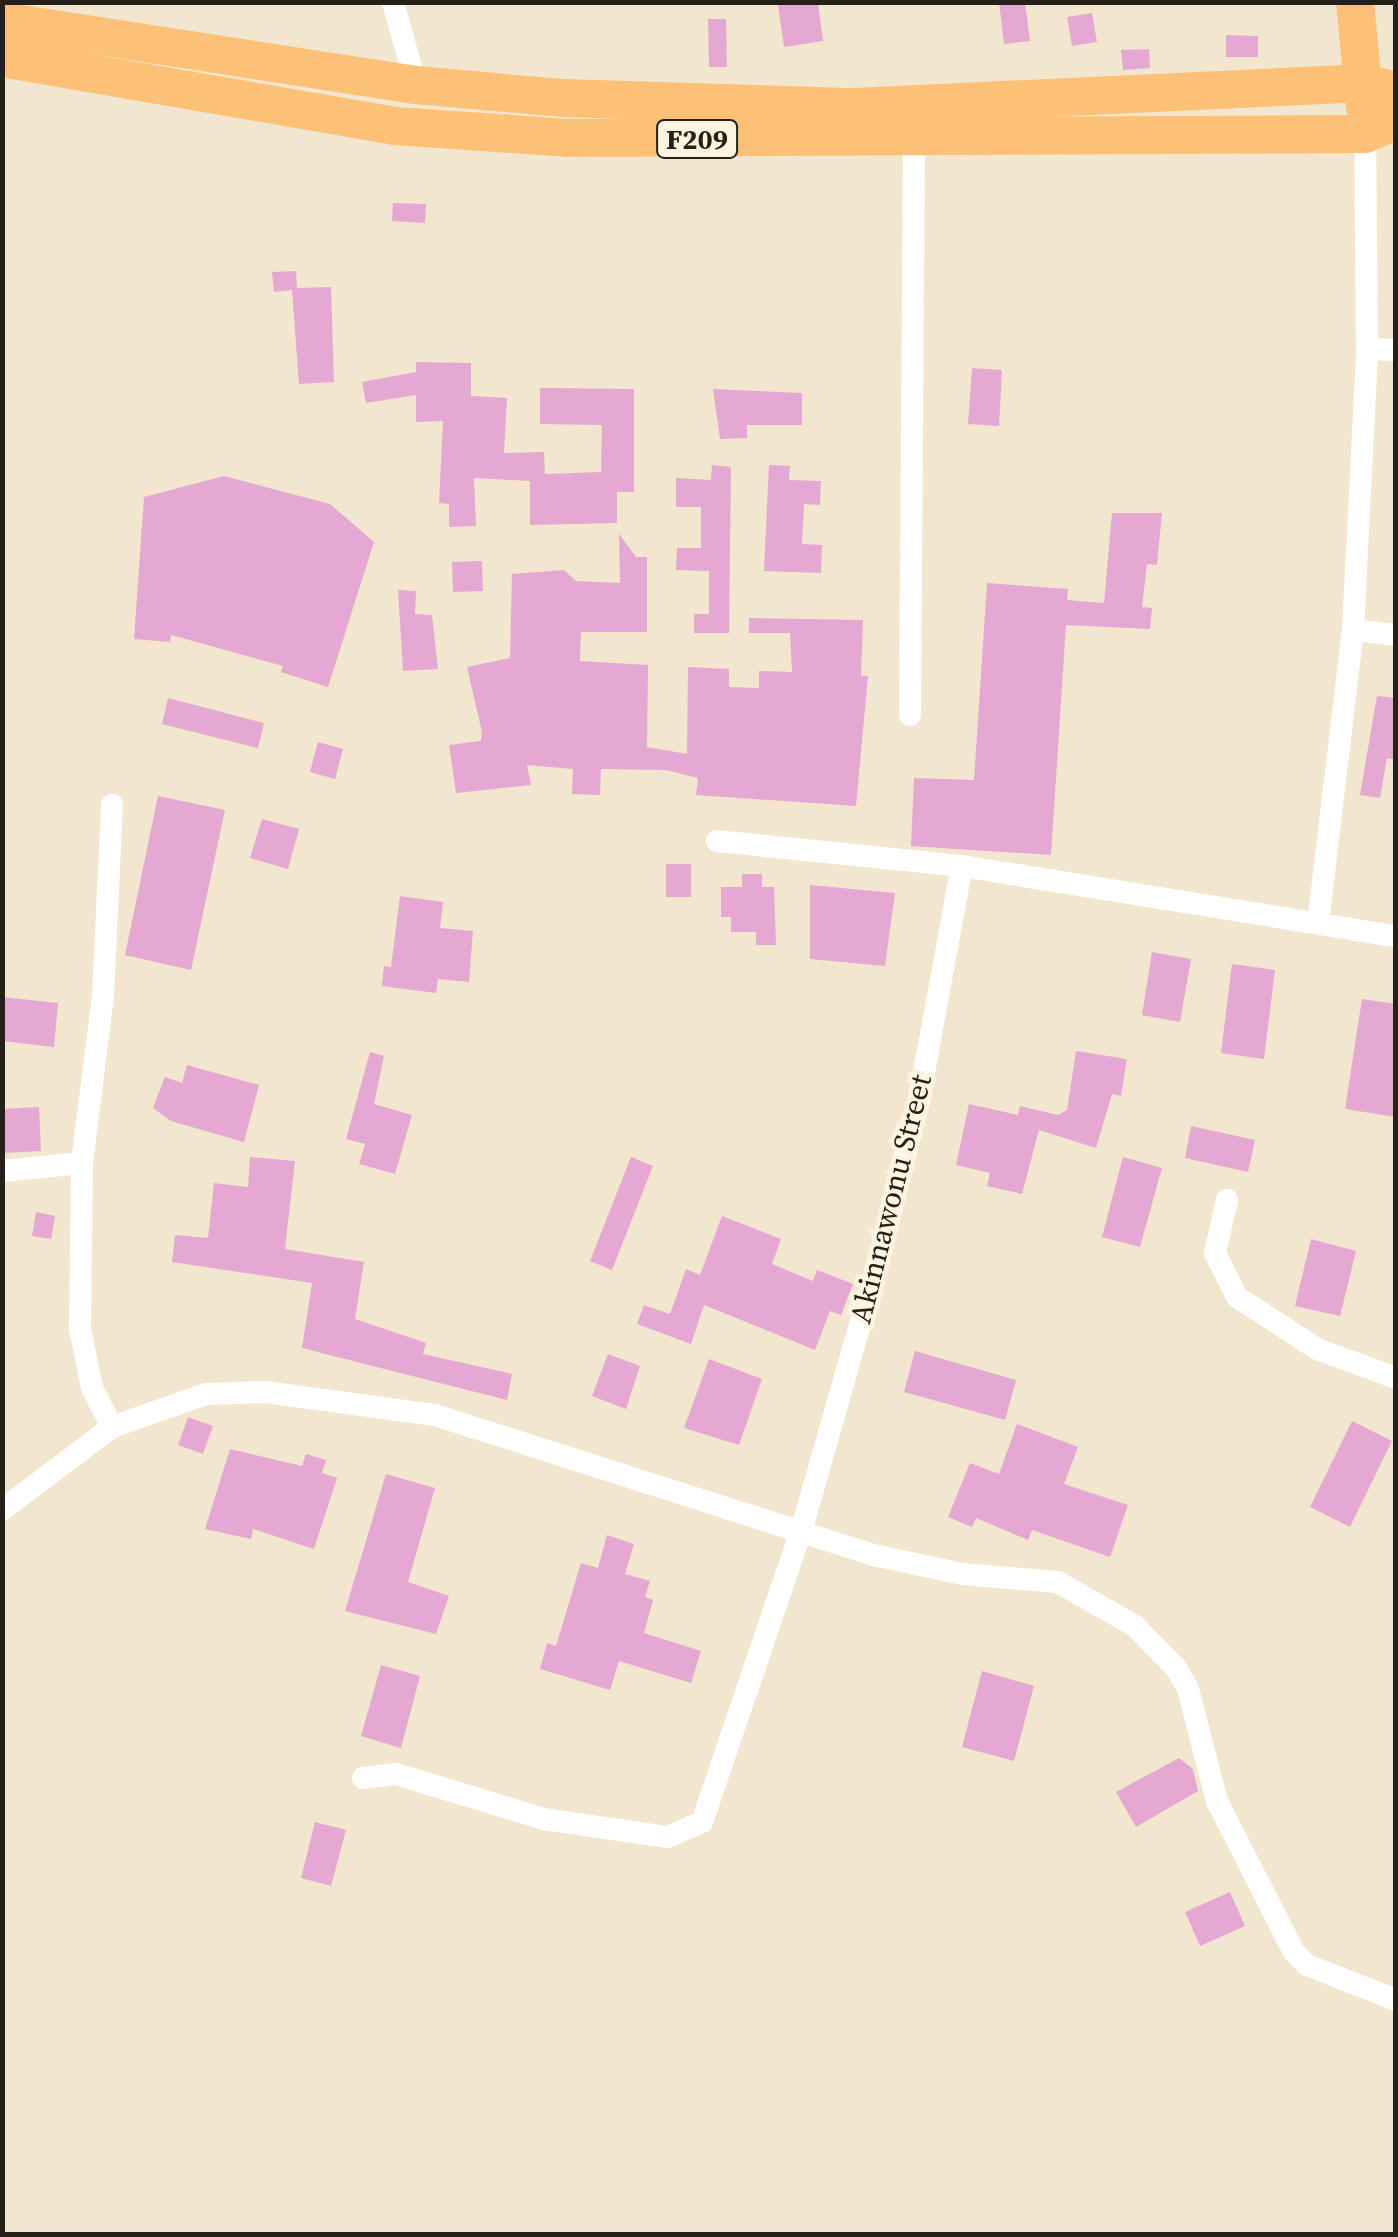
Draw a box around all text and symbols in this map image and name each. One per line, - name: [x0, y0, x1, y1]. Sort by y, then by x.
- road number: F209: [654, 116, 740, 162]
- street label: Akinnawonu Street: [843, 1071, 939, 1327]

